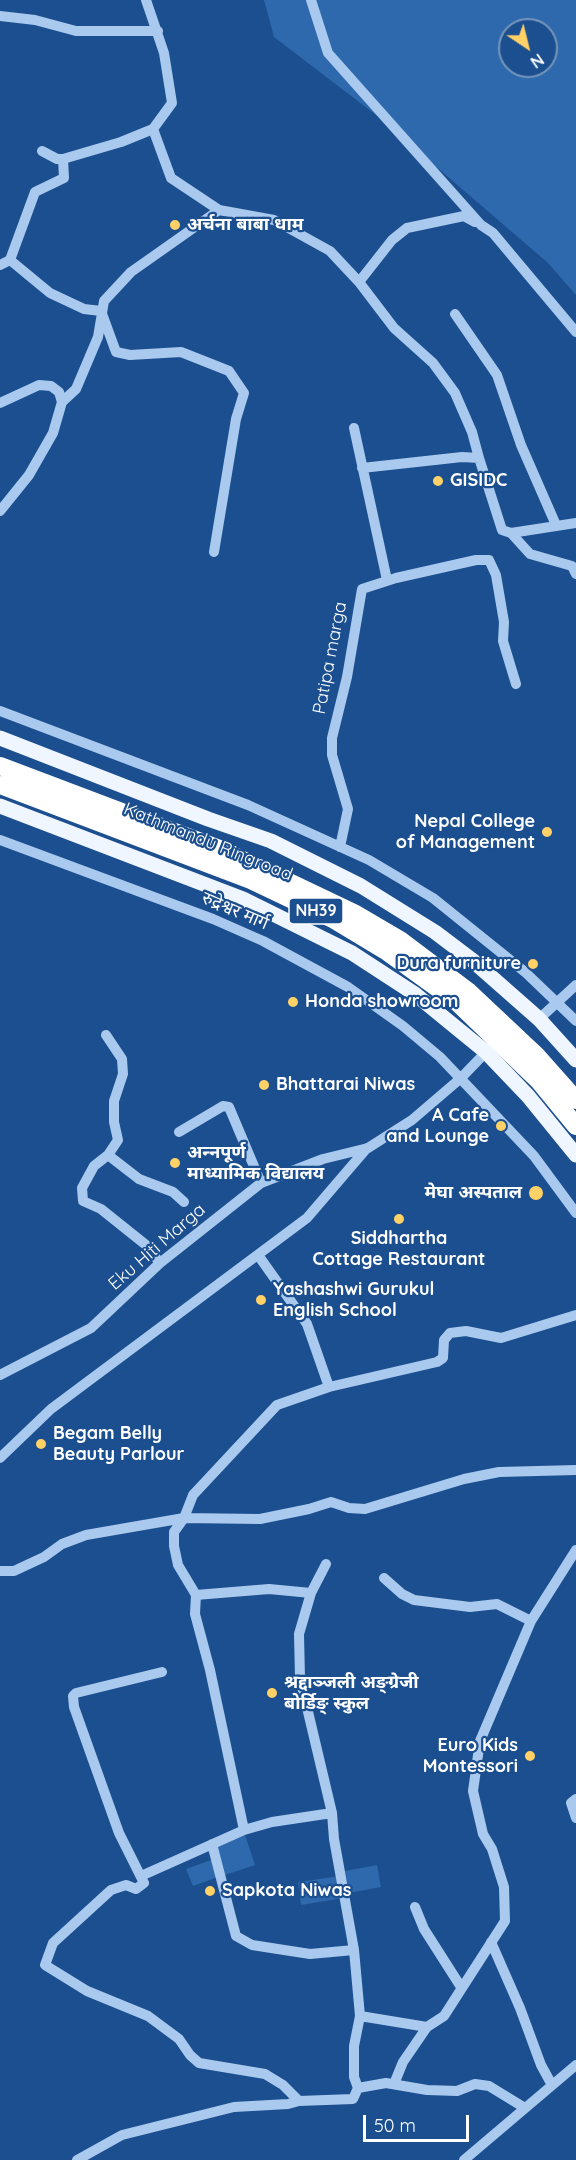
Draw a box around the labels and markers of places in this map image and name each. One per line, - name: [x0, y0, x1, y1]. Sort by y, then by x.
- place label: अर्चना बाबा धाम: [187, 214, 304, 236]
- marker: अर्चना बाबा धाम: [168, 218, 182, 232]
- place label: GISIDC: [450, 470, 507, 492]
- marker: GISIDC: [431, 474, 445, 488]
- place label: Nepal College of Management: [396, 811, 535, 854]
- marker: Nepal College of Management: [540, 825, 554, 839]
- place label: Dura furniture: [396, 953, 521, 975]
- marker: Dura furniture: [526, 957, 540, 971]
- place label: Honda showroom: [305, 991, 458, 1013]
- marker: Honda showroom: [286, 995, 300, 1009]
- place label: Bhattarai Niwas: [276, 1074, 415, 1096]
- marker: Bhattarai Niwas: [257, 1078, 271, 1092]
- place label: A Cafe and Lounge: [386, 1105, 489, 1148]
- marker: A Cafe and Lounge: [494, 1119, 508, 1133]
- place label: अन्‍नपूर्ण माध्यामिक विद्यालय: [187, 1142, 324, 1184]
- marker: अन्‍नपूर्ण माध्यामिक विद्यालय: [168, 1156, 182, 1170]
- place label: मेघा अस्पताल: [424, 1182, 522, 1204]
- marker: मेघा अस्पताल: [527, 1184, 545, 1202]
- marker: Siddhartha Cottage Restaurant: [392, 1212, 406, 1226]
- place label: Siddhartha Cottage Restaurant: [313, 1228, 485, 1270]
- place label: Yashashwi Gurukul English School: [273, 1279, 434, 1322]
- marker: Yashashwi Gurukul English School: [254, 1293, 268, 1307]
- place label: Begam Belly Beauty Parlour: [53, 1423, 184, 1466]
- marker: Begam Belly Beauty Parlour: [34, 1437, 48, 1451]
- place label: श्रद्दाञ्जली अङ्‍ग्रेजी बोर्डिङ् स्कुल: [284, 1672, 419, 1714]
- marker: श्रद्दाञ्जली अङ्‍ग्रेजी बोर्डिङ् स्कुल: [265, 1686, 279, 1700]
- place label: Euro Kids Montessori: [423, 1735, 518, 1778]
- marker: Euro Kids Montessori: [523, 1749, 537, 1763]
- place label: Sapkota Niwas: [222, 1880, 351, 1902]
- marker: Sapkota Niwas: [203, 1884, 217, 1898]

